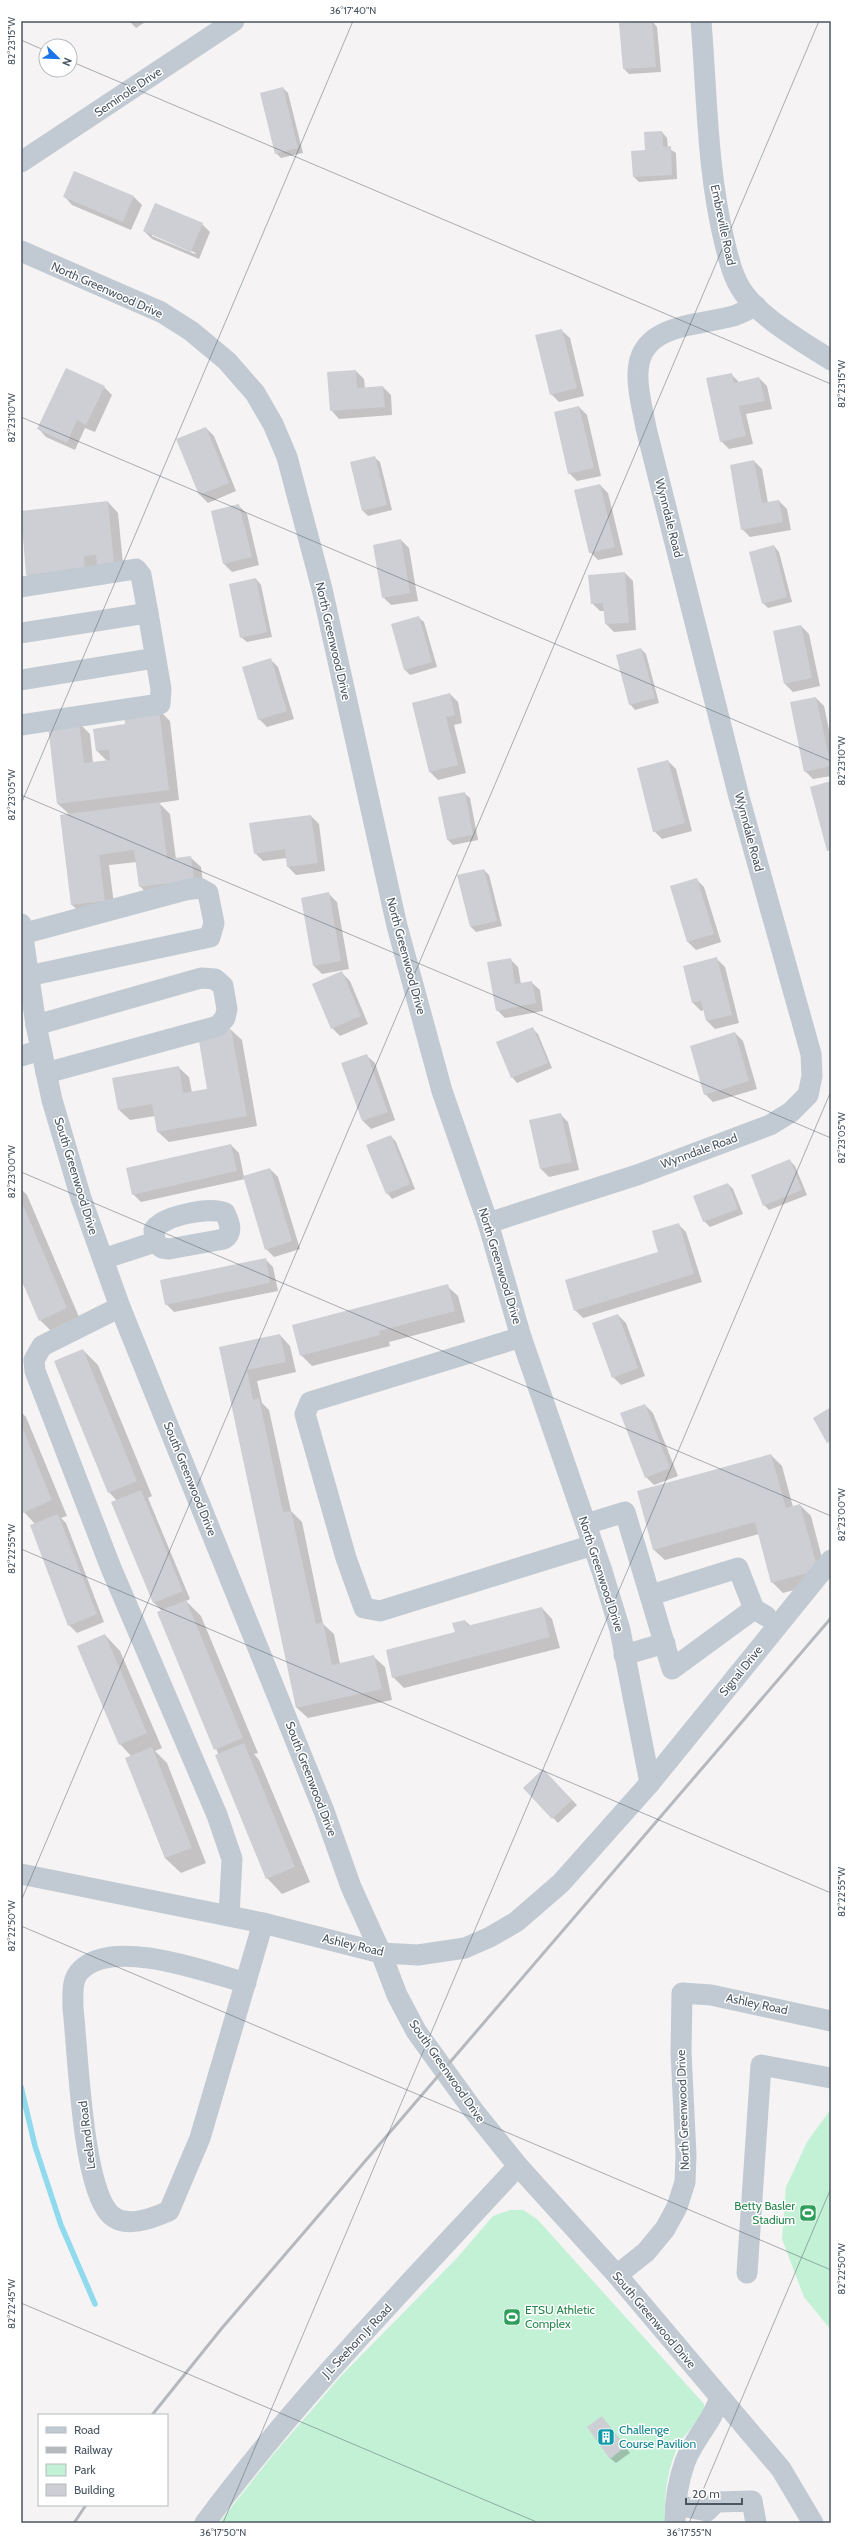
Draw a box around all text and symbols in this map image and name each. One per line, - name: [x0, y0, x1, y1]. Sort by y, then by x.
- text: 36°17'40"N: [330, 4, 376, 17]
- text: 82°23'15"W: [5, 16, 18, 65]
- north arrow: [38, 38, 78, 78]
- text: N: [59, 56, 75, 68]
- street label: Seminole Drive: [91, 64, 164, 120]
- street label: Embreville Road: [708, 183, 739, 267]
- street label: North Greenwood Drive: [49, 258, 165, 321]
- text: 82°23'15"W: [835, 359, 848, 408]
- text: 82°23'10"W: [5, 393, 18, 443]
- street label: Wynndale Road: [652, 477, 687, 559]
- street label: North Greenwood Drive: [313, 580, 354, 701]
- text: 82°23'10"W: [835, 736, 848, 786]
- text: 82°23'05"W: [5, 769, 18, 821]
- street label: Wynndale Road: [732, 791, 767, 873]
- street label: North Greenwood Drive: [384, 896, 429, 1016]
- text: 82°23'05"W: [835, 1112, 848, 1164]
- street label: South Greenwood Drive: [52, 1115, 101, 1236]
- street label: Wynndale Road: [658, 1130, 739, 1171]
- text: 82°23'00"W: [5, 1145, 18, 1199]
- street label: North Greenwood Drive: [476, 1206, 525, 1326]
- street label: South Greenwood Drive: [161, 1420, 220, 1538]
- text: 82°23'00"W: [835, 1488, 848, 1542]
- street label: North Greenwood Drive: [576, 1514, 627, 1634]
- text: 82°22'55"W: [5, 1524, 18, 1574]
- street label: Signal Drive: [716, 1643, 765, 1699]
- street label: South Greenwood Drive: [283, 1719, 340, 1838]
- text: 82°22'55"W: [835, 1867, 848, 1917]
- text: 82°22'50"W: [5, 1900, 18, 1952]
- street label: Ashley Road: [321, 1930, 385, 1959]
- street label: Ashley Road: [725, 1990, 789, 2017]
- street label: South Greenwood Drive: [406, 2017, 488, 2125]
- street label: North Greenwood Drive: [673, 2050, 692, 2171]
- street label: Leeland Road: [75, 2100, 98, 2170]
- place label: Betty Basler Stadium: [734, 2198, 795, 2227]
- sports icon: Betty Basler Stadium: [798, 2203, 818, 2223]
- text: 82°22'50"W: [835, 2243, 848, 2295]
- street label: South Greenwood Drive: [609, 2268, 699, 2371]
- text: 82°22'45"W: [5, 2278, 18, 2329]
- street label: J L Seehorn Jr Road: [318, 2301, 395, 2381]
- place label: ETSU Athletic Complex: [525, 2302, 596, 2331]
- sports icon: ETSU Athletic Complex: [502, 2307, 522, 2327]
- legend: [38, 2414, 168, 2506]
- text: Road: [74, 2422, 100, 2437]
- place label: Challenge Course Pavilion: [619, 2422, 696, 2451]
- building icon: Challenge Course Pavilion: [596, 2427, 616, 2447]
- text: Railway: [74, 2442, 112, 2457]
- text: Park: [74, 2462, 96, 2477]
- scale bar: [686, 2480, 742, 2506]
- text: Building: [74, 2482, 116, 2497]
- text: 20 m: [692, 2486, 720, 2501]
- text: 36°17'50"N: [200, 2526, 246, 2539]
- text: 36°17'55"N: [667, 2526, 711, 2539]

